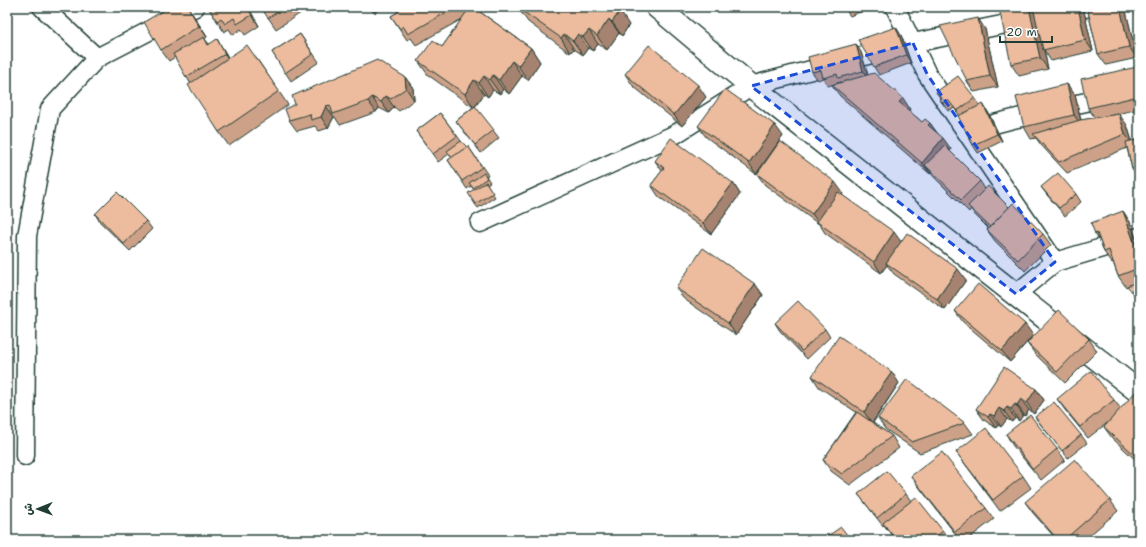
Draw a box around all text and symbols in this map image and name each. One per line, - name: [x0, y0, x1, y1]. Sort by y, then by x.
- scale bar: [1000, 18, 1052, 44]
- text: 20 m: [1006, 24, 1037, 40]
- north arrow: [18, 489, 58, 529]
- text: ش: [21, 503, 36, 515]

